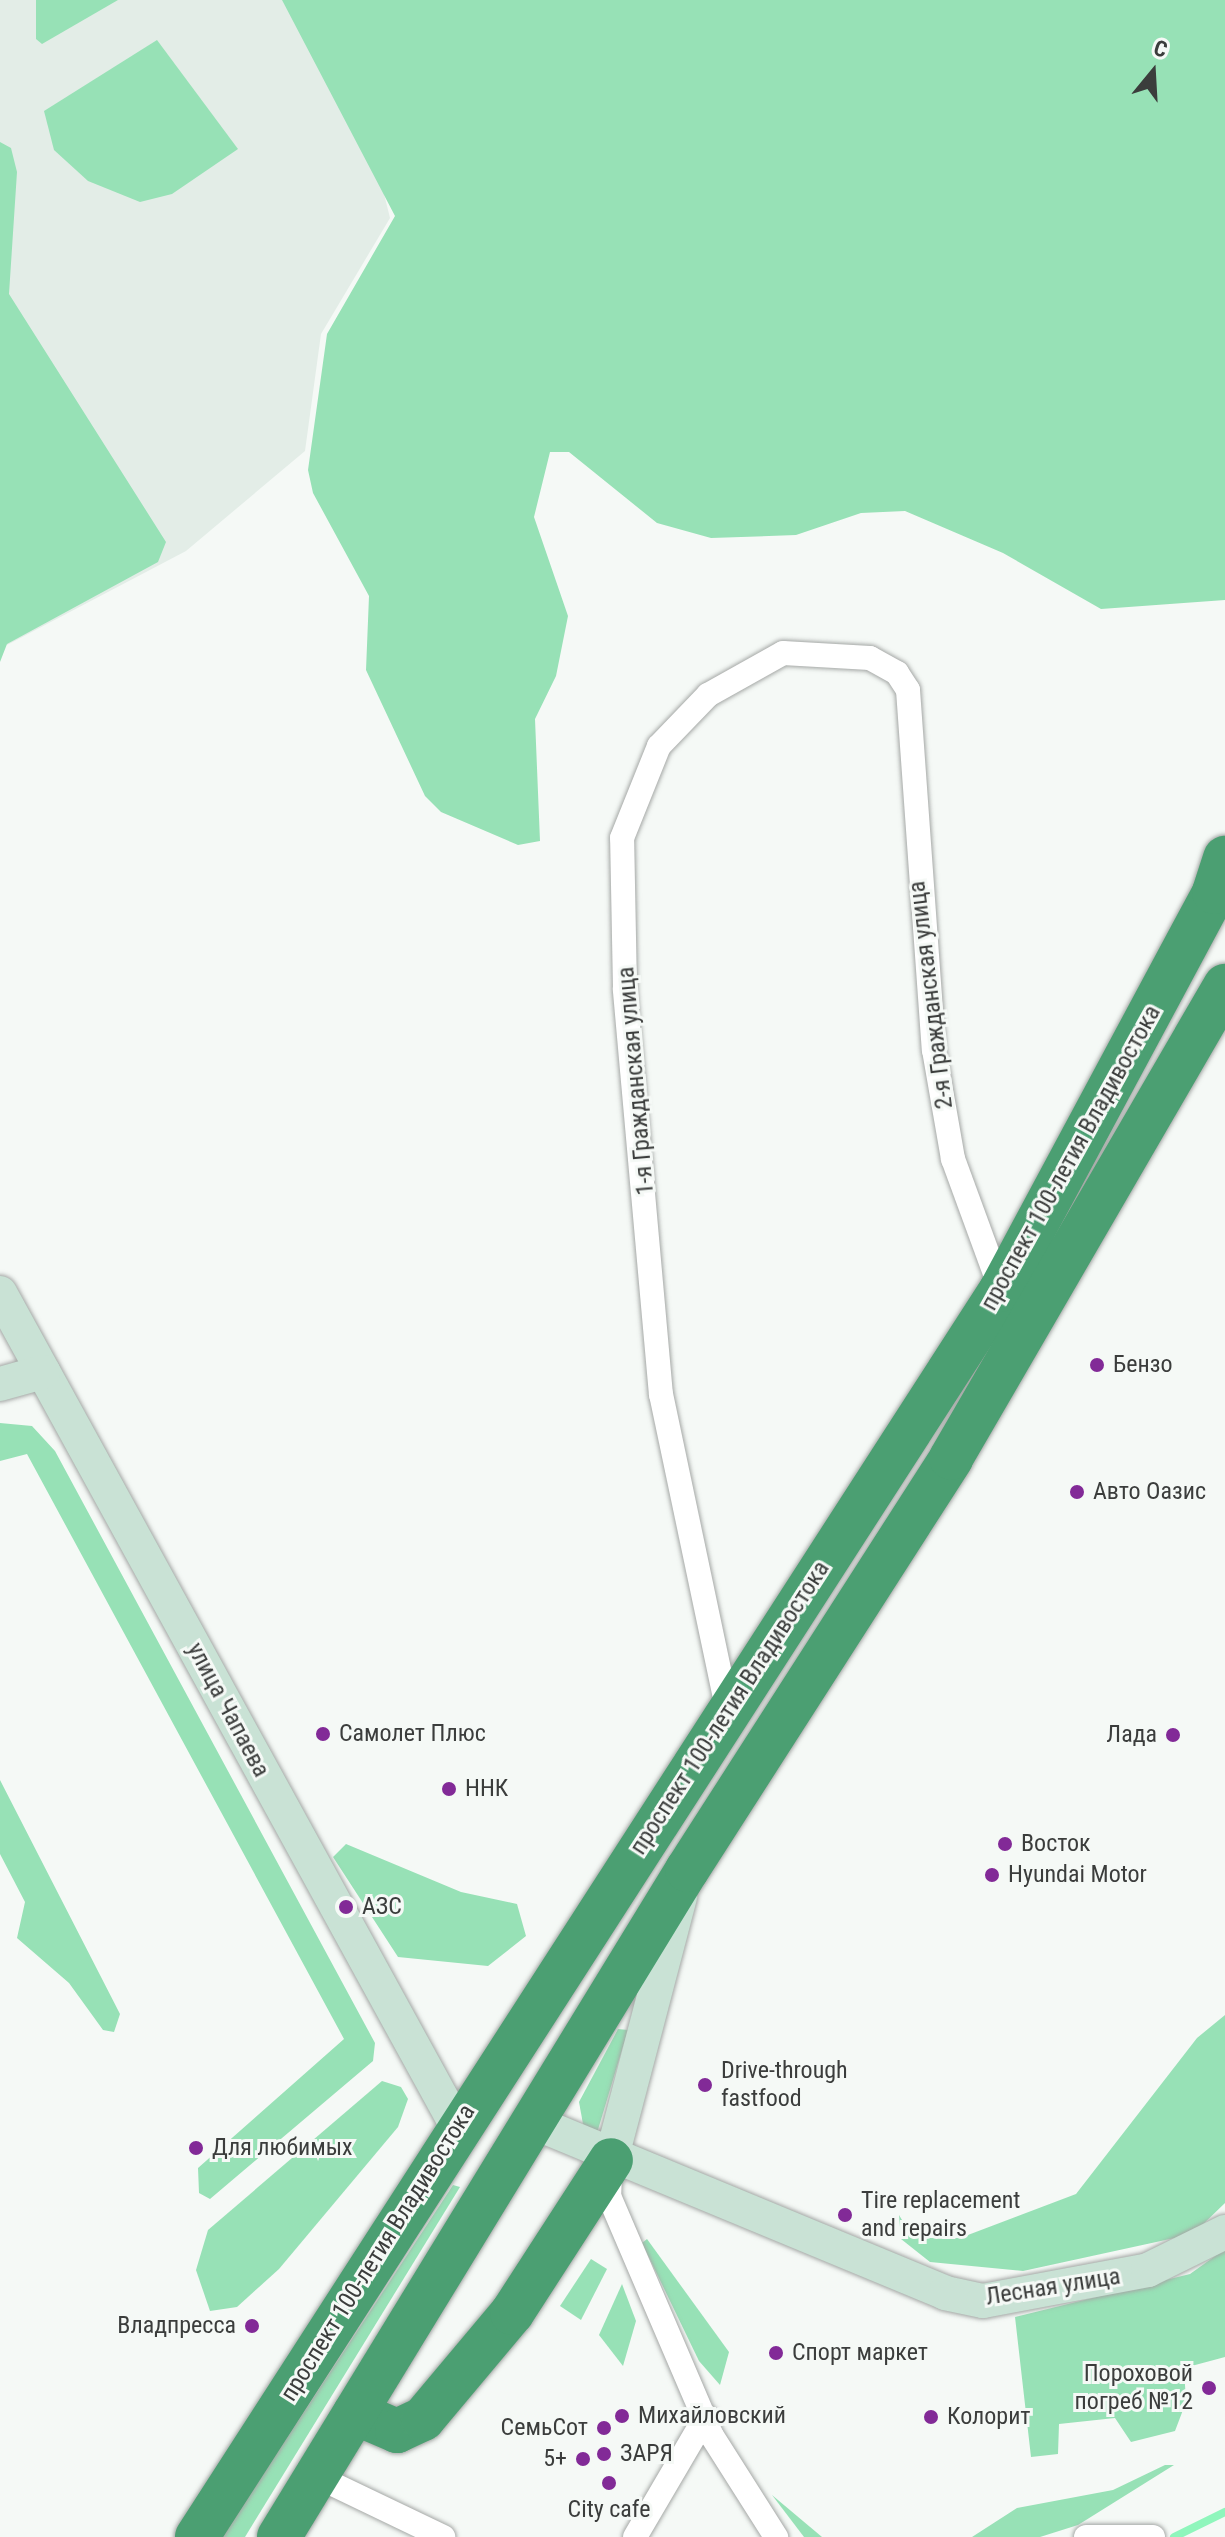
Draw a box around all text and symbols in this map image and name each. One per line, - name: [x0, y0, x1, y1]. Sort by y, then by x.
- north arrow: [1113, 32, 1193, 112]
- text: С: [1151, 35, 1170, 63]
- street label: 2-я Гражданская улица: [903, 879, 959, 1111]
- street label: 1-я Гражданская улица: [612, 966, 660, 1196]
- street label: проспект 100-летия Владивостока: [975, 1000, 1167, 1316]
- place label: Бензо: [1113, 1351, 1172, 1379]
- marker: Бензо: [1088, 1356, 1106, 1374]
- place label: Авто Оазис: [1093, 1478, 1206, 1506]
- marker: Авто Оазис: [1068, 1483, 1086, 1501]
- street label: проспект 100-летия Владивостока: [624, 1556, 836, 1860]
- street label: улица Чапаева: [181, 1638, 275, 1782]
- place label: Самолет Плюс: [339, 1720, 486, 1748]
- place label: Лада: [1106, 1721, 1157, 1749]
- marker: Самолет Плюс: [314, 1725, 332, 1743]
- marker: Лада: [1164, 1726, 1182, 1744]
- place label: ННК: [465, 1775, 508, 1803]
- marker: ННК: [440, 1780, 458, 1798]
- place label: Восток: [1021, 1830, 1091, 1858]
- marker: Восток: [996, 1835, 1014, 1853]
- place label: Hyundai Motor: [1008, 1861, 1147, 1889]
- marker: Hyundai Motor: [983, 1866, 1001, 1884]
- place label: АЗС: [362, 1893, 402, 1921]
- marker: АЗС: [337, 1898, 355, 1916]
- place label: Drive-through fastfood: [721, 2057, 848, 2113]
- marker: Drive-through fastfood: [696, 2076, 714, 2094]
- street label: проспект 100-летия Владивостока: [275, 2099, 481, 2407]
- place label: Для любимых: [212, 2134, 353, 2162]
- marker: Для любимых: [187, 2139, 205, 2157]
- place label: Tire replacement and repairs: [861, 2187, 1020, 2243]
- marker: Tire replacement and repairs: [836, 2206, 854, 2224]
- street label: Лесная улица: [984, 2262, 1122, 2312]
- place label: Владпресса: [117, 2312, 236, 2340]
- marker: Владпресса: [243, 2317, 261, 2335]
- place label: Спорт маркет: [792, 2339, 928, 2367]
- marker: Спорт маркет: [767, 2344, 785, 2362]
- place label: Пороховой погреб №12: [1075, 2360, 1193, 2416]
- marker: Пороховой погреб №12: [1200, 2379, 1218, 2397]
- place label: Михайловский: [638, 2402, 786, 2430]
- place label: Колорит: [947, 2403, 1031, 2431]
- marker: Михайловский: [613, 2407, 631, 2425]
- marker: Колорит: [922, 2408, 940, 2426]
- place label: СемьСот: [501, 2414, 588, 2442]
- marker: СемьСот: [595, 2419, 613, 2437]
- place label: ЗАРЯ: [620, 2440, 673, 2468]
- place label: 5+: [543, 2445, 567, 2473]
- marker: ЗАРЯ: [595, 2445, 613, 2463]
- marker: 5+: [574, 2450, 592, 2468]
- marker: City cafe: [600, 2474, 618, 2492]
- place label: City cafe: [568, 2496, 650, 2524]

